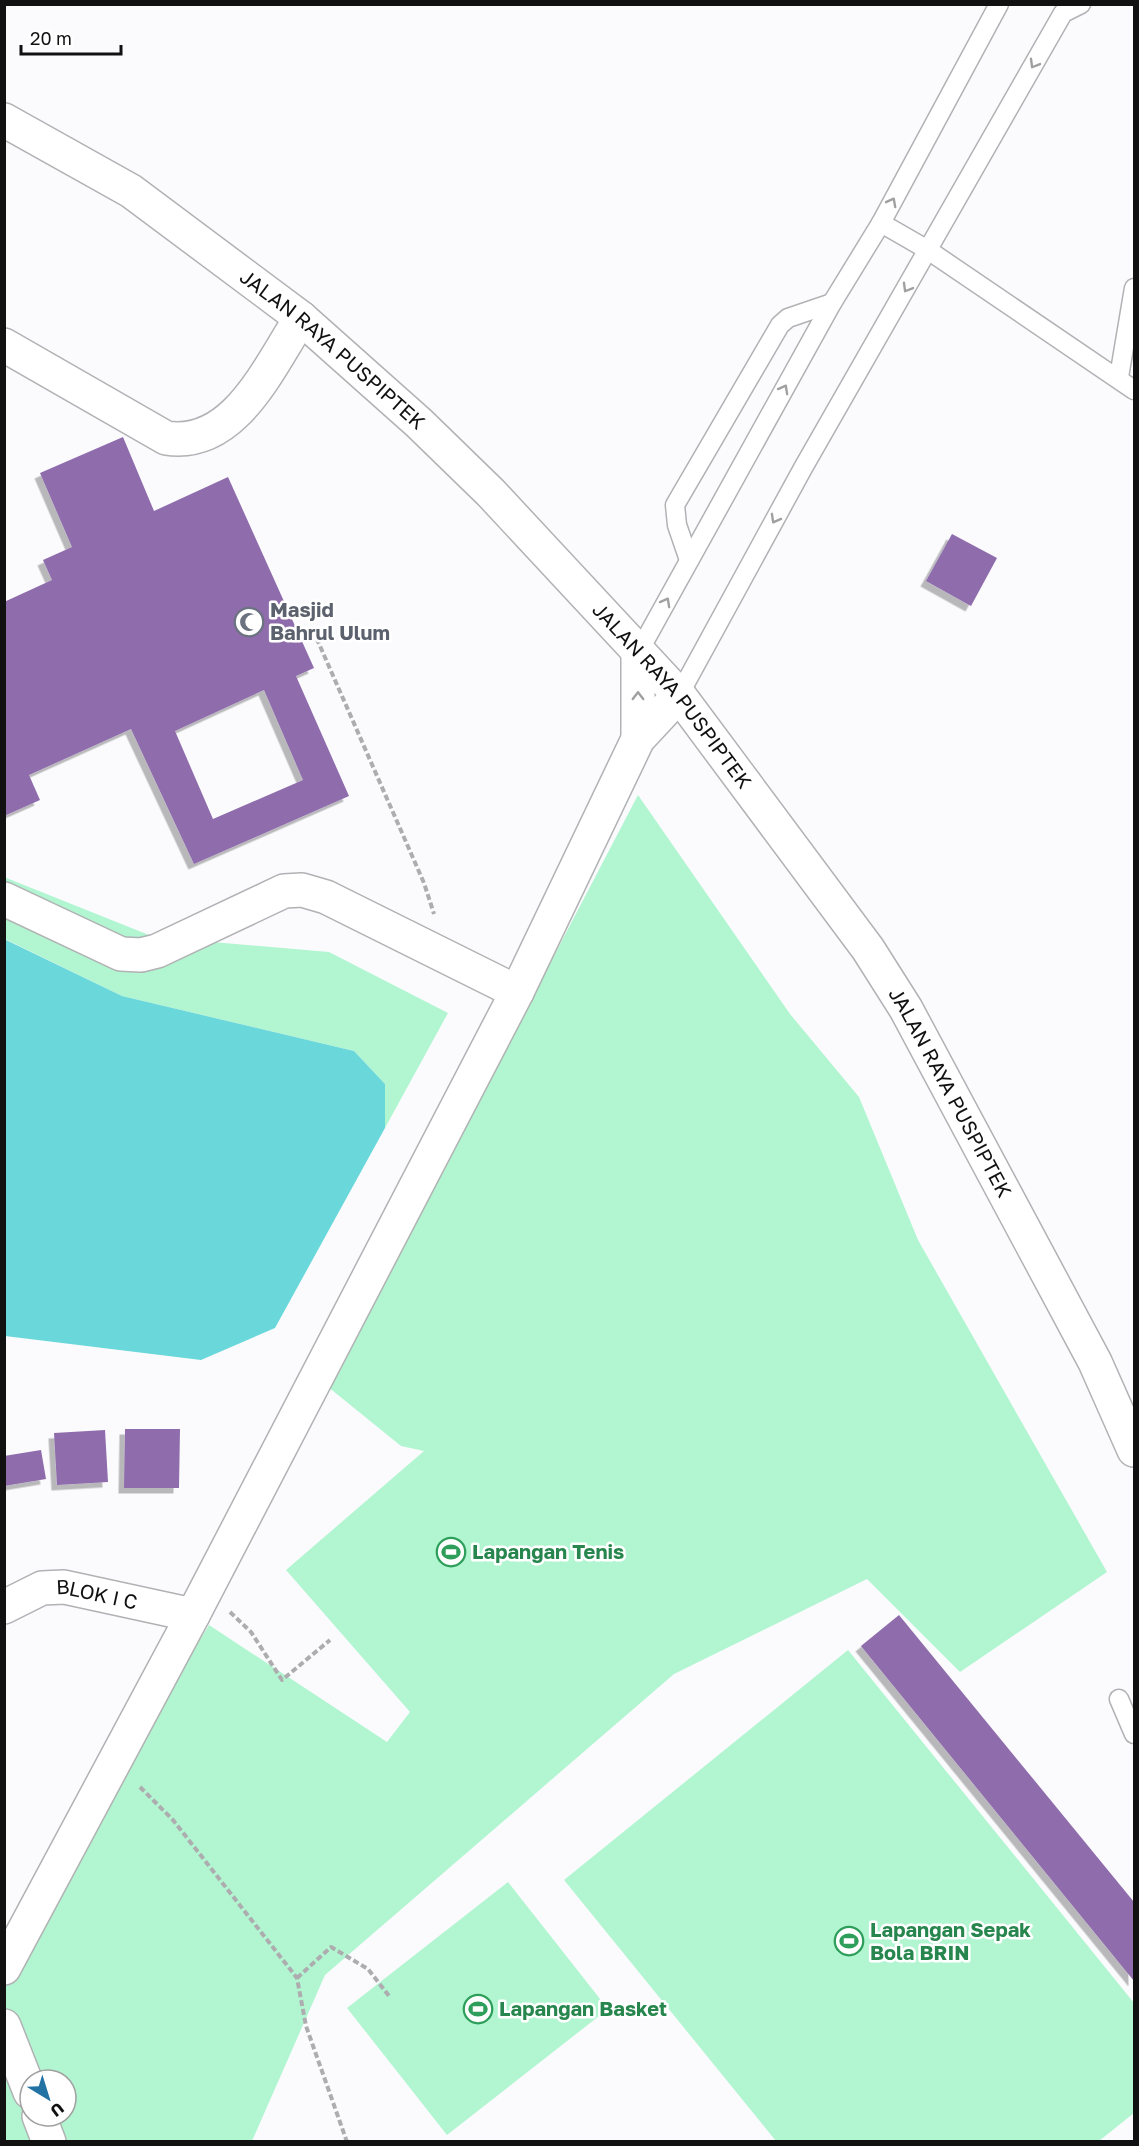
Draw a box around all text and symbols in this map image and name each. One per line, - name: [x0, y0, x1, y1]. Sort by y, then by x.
- scale bar: [21, 18, 122, 56]
- text: 20 m: [30, 27, 72, 49]
- one-way arrow: [1030, 58, 1042, 68]
- one-way arrow: [885, 198, 896, 208]
- street label: JALAN RAYA PUSPIPTEK: [236, 264, 431, 434]
- one-way arrow: [902, 282, 914, 292]
- one-way arrow: [777, 385, 788, 395]
- one-way arrow: [771, 513, 782, 524]
- place label: Masjid Bahrul Ulum: [270, 597, 390, 644]
- street label: JALAN RAYA PUSPIPTEK: [588, 597, 757, 793]
- one-way arrow: [659, 598, 670, 608]
- mosque icon: Masjid Bahrul Ulum: [233, 606, 265, 638]
- one-way arrow: [632, 691, 644, 700]
- street label: JALAN RAYA PUSPIPTEK: [884, 982, 1018, 1201]
- sports icon: Lapangan Tenis: [435, 1536, 467, 1568]
- place label: Lapangan Tenis: [472, 1539, 624, 1563]
- street label: BLOK I C: [56, 1574, 140, 1614]
- place label: Lapangan Sepak Bola BRIN: [870, 1917, 1031, 1964]
- sports icon: Lapangan Sepak Bola BRIN: [833, 1925, 865, 1957]
- sports icon: Lapangan Basket: [462, 1993, 494, 2025]
- place label: Lapangan Basket: [499, 1996, 667, 2020]
- north arrow: [18, 2068, 78, 2128]
- text: U: [46, 2098, 68, 2121]

